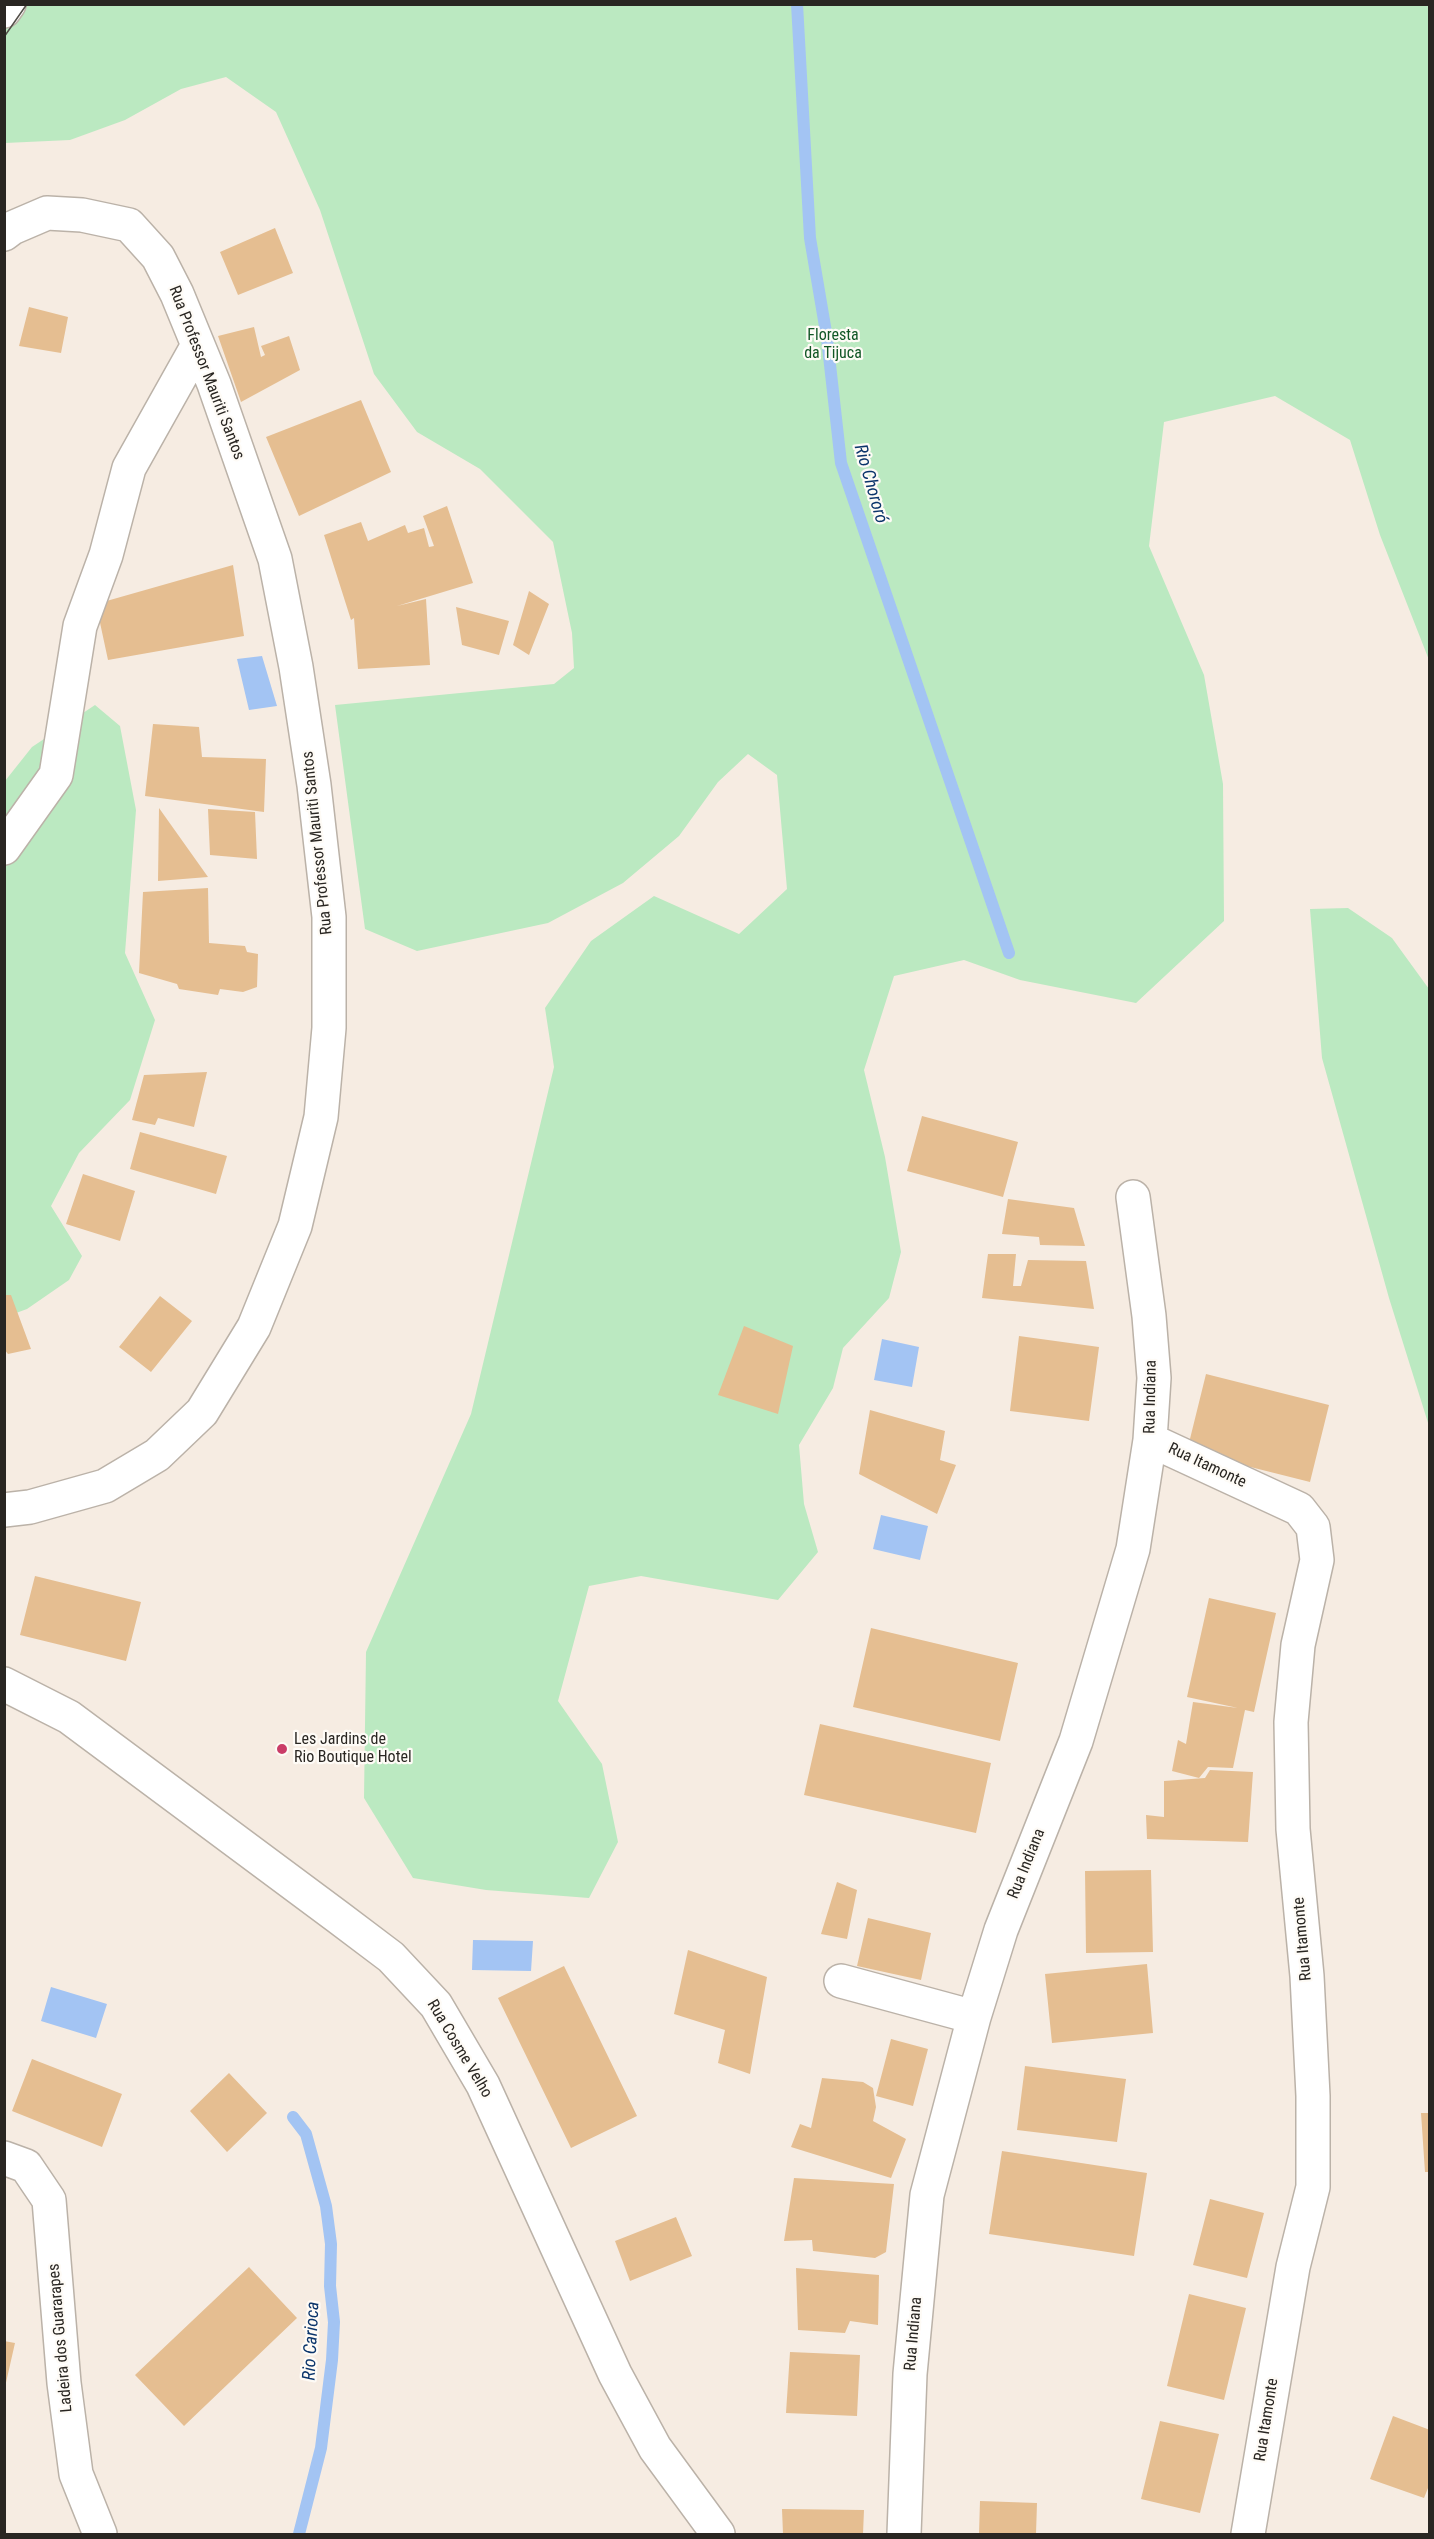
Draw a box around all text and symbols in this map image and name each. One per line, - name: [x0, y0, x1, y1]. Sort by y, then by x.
- street label: Rua Professor Mauriti Santos: [164, 283, 248, 463]
- park label: Floresta da Tijuca: [804, 326, 862, 364]
- water label: Rio Chororó: [848, 442, 892, 526]
- street label: Rua Professor Mauriti Santos: [299, 750, 337, 936]
- street label: Rua Indiana: [1141, 1360, 1161, 1434]
- street label: Rua Itamonte: [1165, 1440, 1249, 1492]
- place label: Les Jardins de Rio Boutique Hotel: [294, 1730, 412, 1768]
- marker: Les Jardins de Rio Boutique Hotel: [275, 1742, 289, 1756]
- street label: Rua Indiana: [1004, 1826, 1050, 1902]
- street label: Rua Itamonte: [1290, 1896, 1316, 1982]
- street label: Rua Cosme Velho: [422, 1997, 496, 2101]
- street label: Ladeira dos Guararapes: [45, 2263, 77, 2413]
- street label: Rua Indiana: [901, 2296, 927, 2372]
- water label: Rio Carioca: [299, 2301, 325, 2381]
- street label: Rua Itamonte: [1251, 2377, 1283, 2463]

